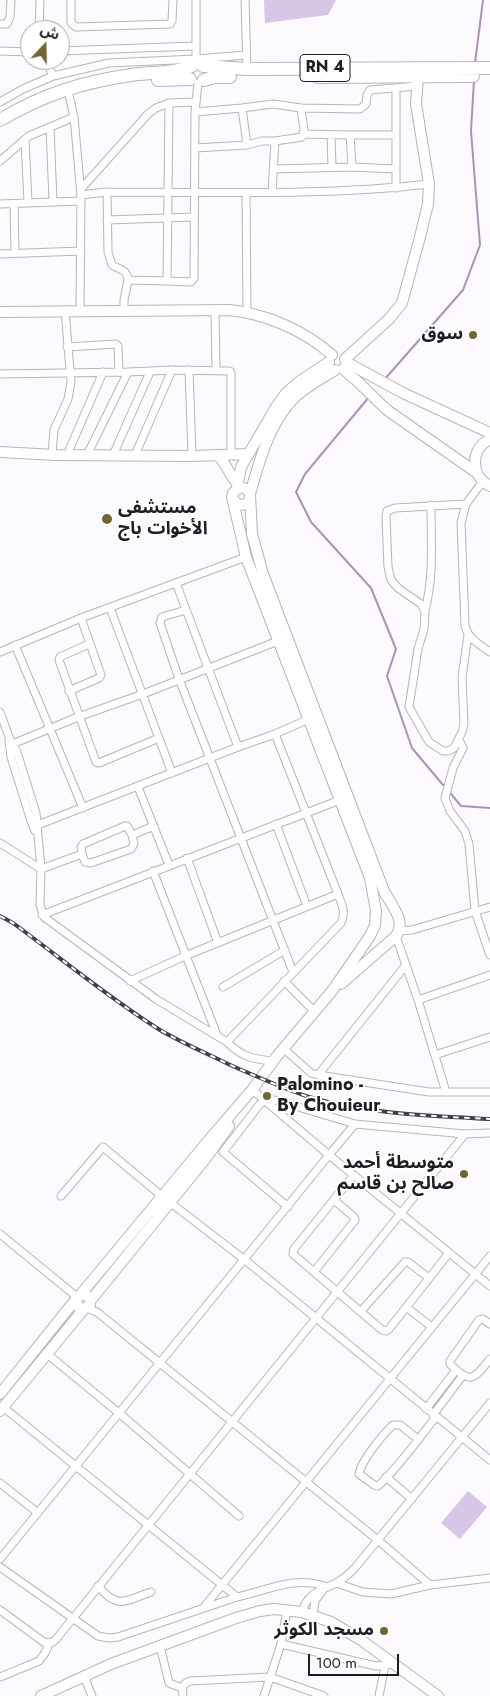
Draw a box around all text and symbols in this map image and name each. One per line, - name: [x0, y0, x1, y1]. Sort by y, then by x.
- text: ش: [37, 19, 63, 45]
- north arrow: [20, 20, 70, 70]
- road number: RN 4: [300, 54, 350, 82]
- place label: سوق: [421, 324, 463, 346]
- marker: سوق: [467, 329, 479, 341]
- place label: مستشفى الأخوات باج: [118, 498, 208, 540]
- marker: مستشفى الأخوات باج: [100, 512, 114, 526]
- place label: Palomino - By Chouieur: [277, 1075, 381, 1118]
- marker: Palomino - By Chouieur: [261, 1090, 273, 1102]
- place label: متوسطة أحمد صالح بن قاسم: [337, 1153, 454, 1196]
- marker: متوسطة أحمد صالح بن قاسم: [458, 1168, 470, 1180]
- place label: مسجد الكوثر: [274, 1620, 374, 1642]
- marker: مسجد الكوثر: [378, 1625, 390, 1637]
- scale bar: [310, 1644, 401, 1676]
- text: 100 m: [316, 1652, 357, 1674]

